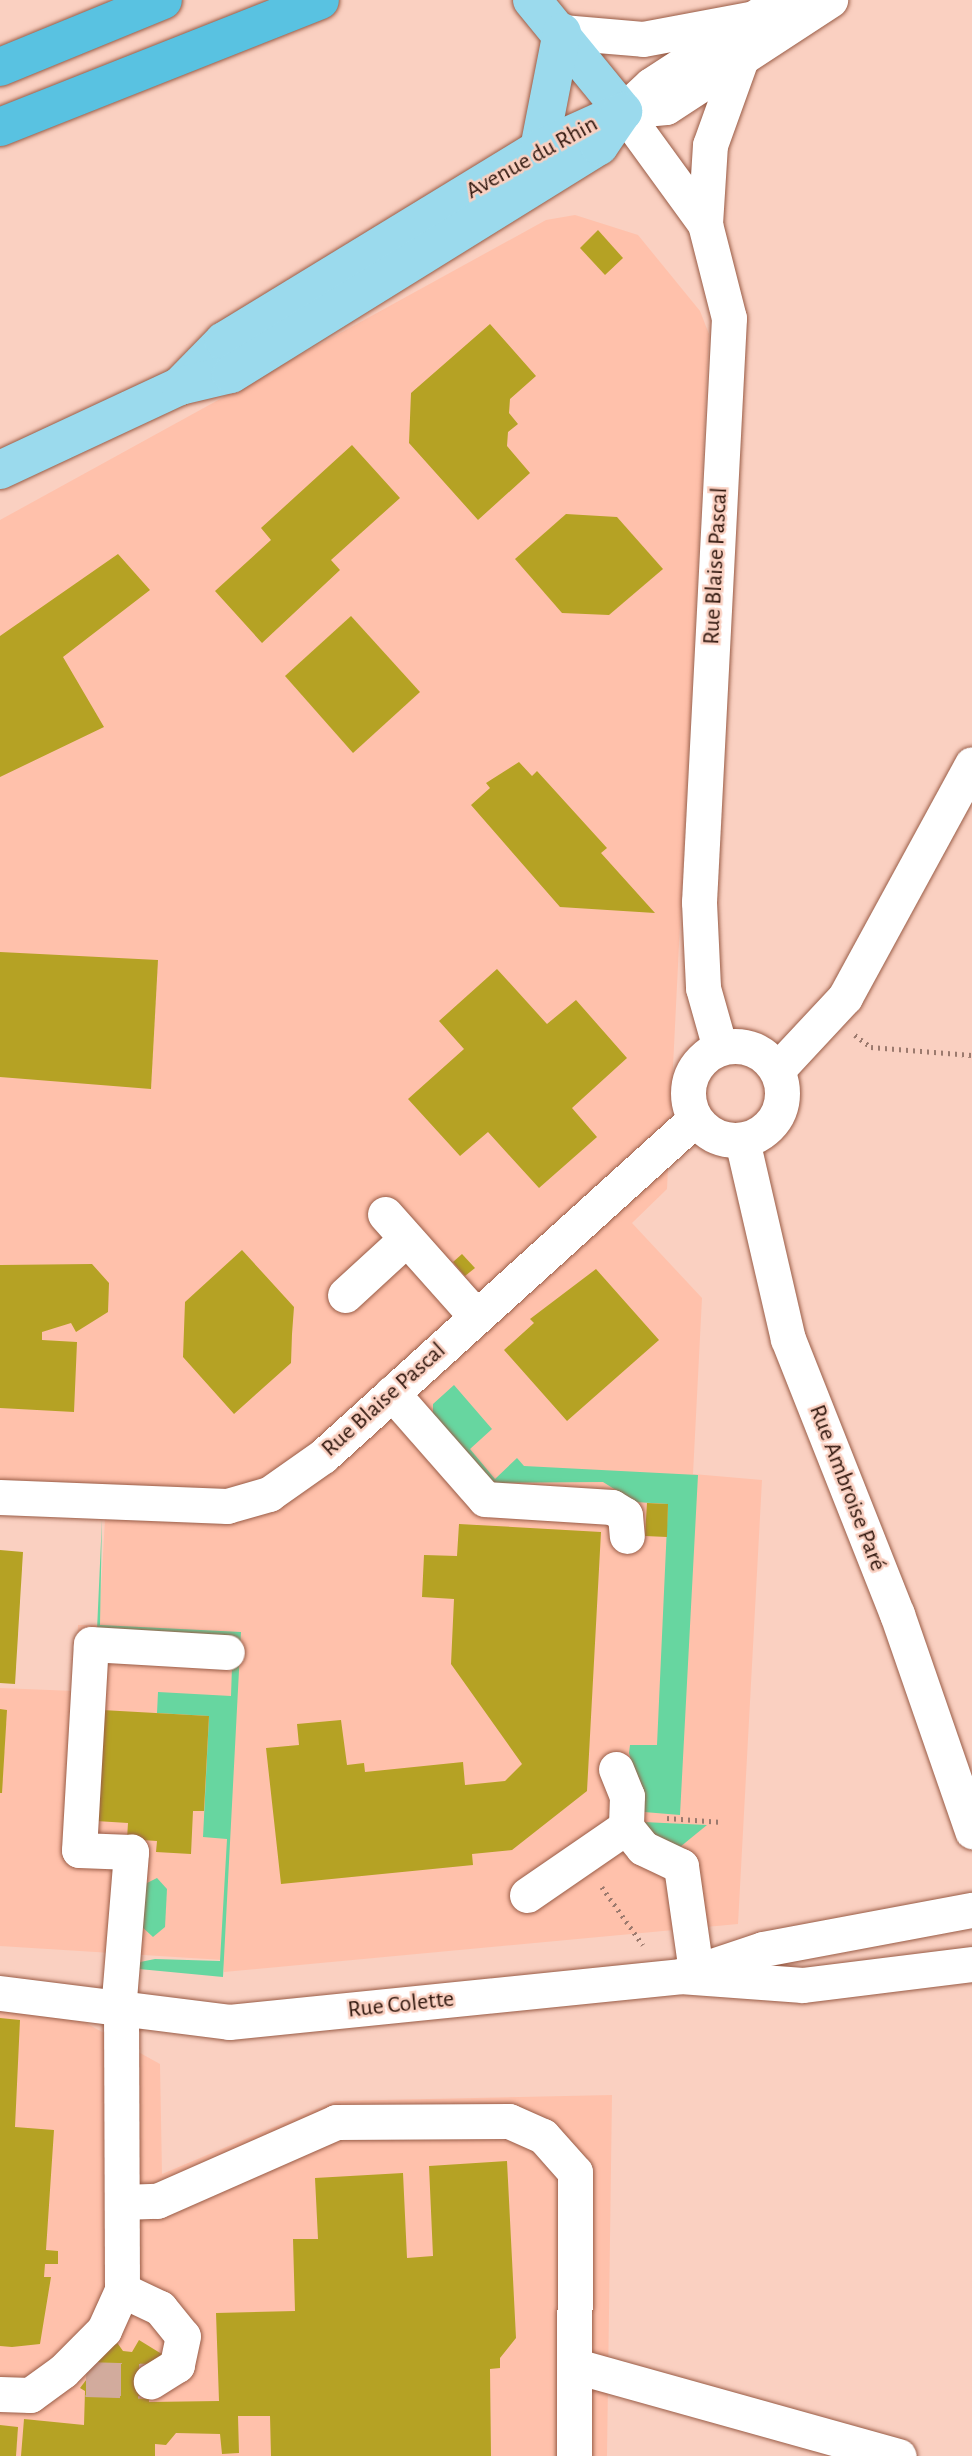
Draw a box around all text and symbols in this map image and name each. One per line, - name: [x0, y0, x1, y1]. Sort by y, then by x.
- street label: Avenue du Rhin: [461, 110, 603, 206]
- street label: Rue Blaise Pascal: [697, 487, 735, 645]
- street label: Rue Blaise Pascal: [316, 1337, 452, 1463]
- street label: Rue Ambroise Paré: [802, 1401, 892, 1575]
- street label: Rue Colette: [346, 1985, 456, 2025]

